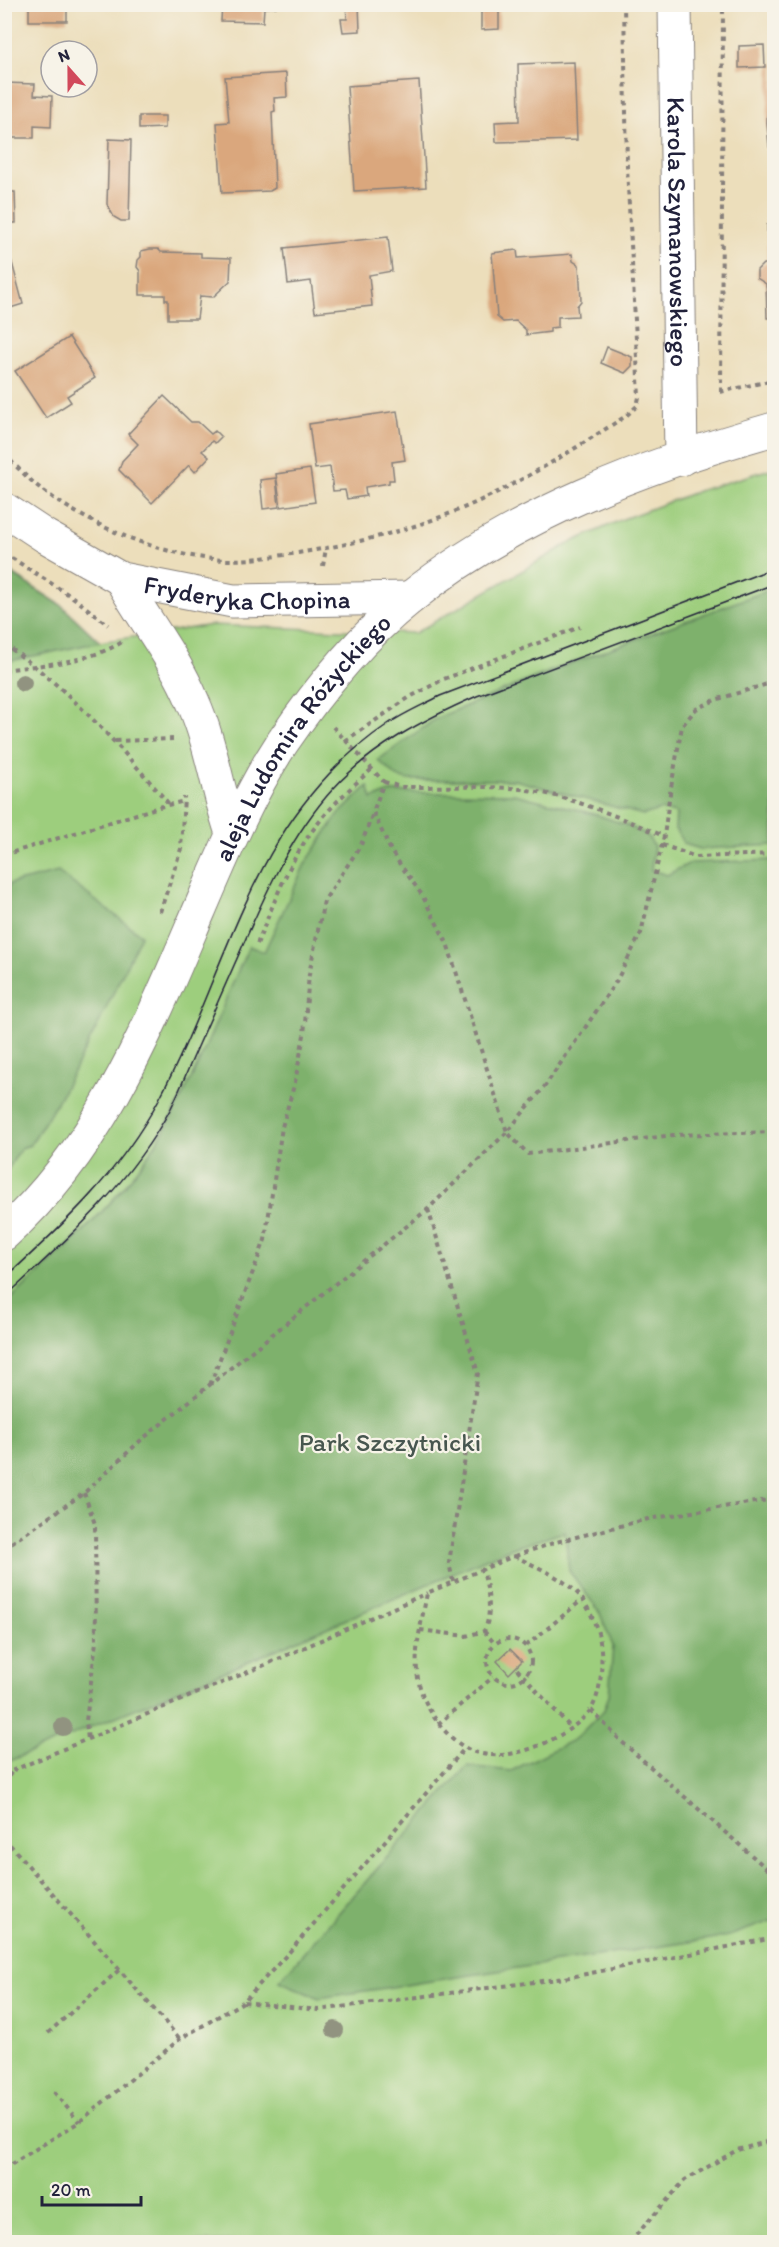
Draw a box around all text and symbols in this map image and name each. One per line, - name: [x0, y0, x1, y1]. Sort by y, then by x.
- north arrow: [39, 39, 99, 99]
- text: N: [55, 45, 72, 66]
- street label: Karola Szymanowskiego: [660, 97, 696, 367]
- street label: Fryderyka Chopina: [141, 568, 351, 617]
- street label: aleja Ludomira Różyckiego: [207, 606, 398, 866]
- park label: Park Szczytnicki: [299, 1426, 481, 1458]
- scale bar: [42, 2169, 141, 2207]
- text: 20 m: [51, 2179, 91, 2201]

